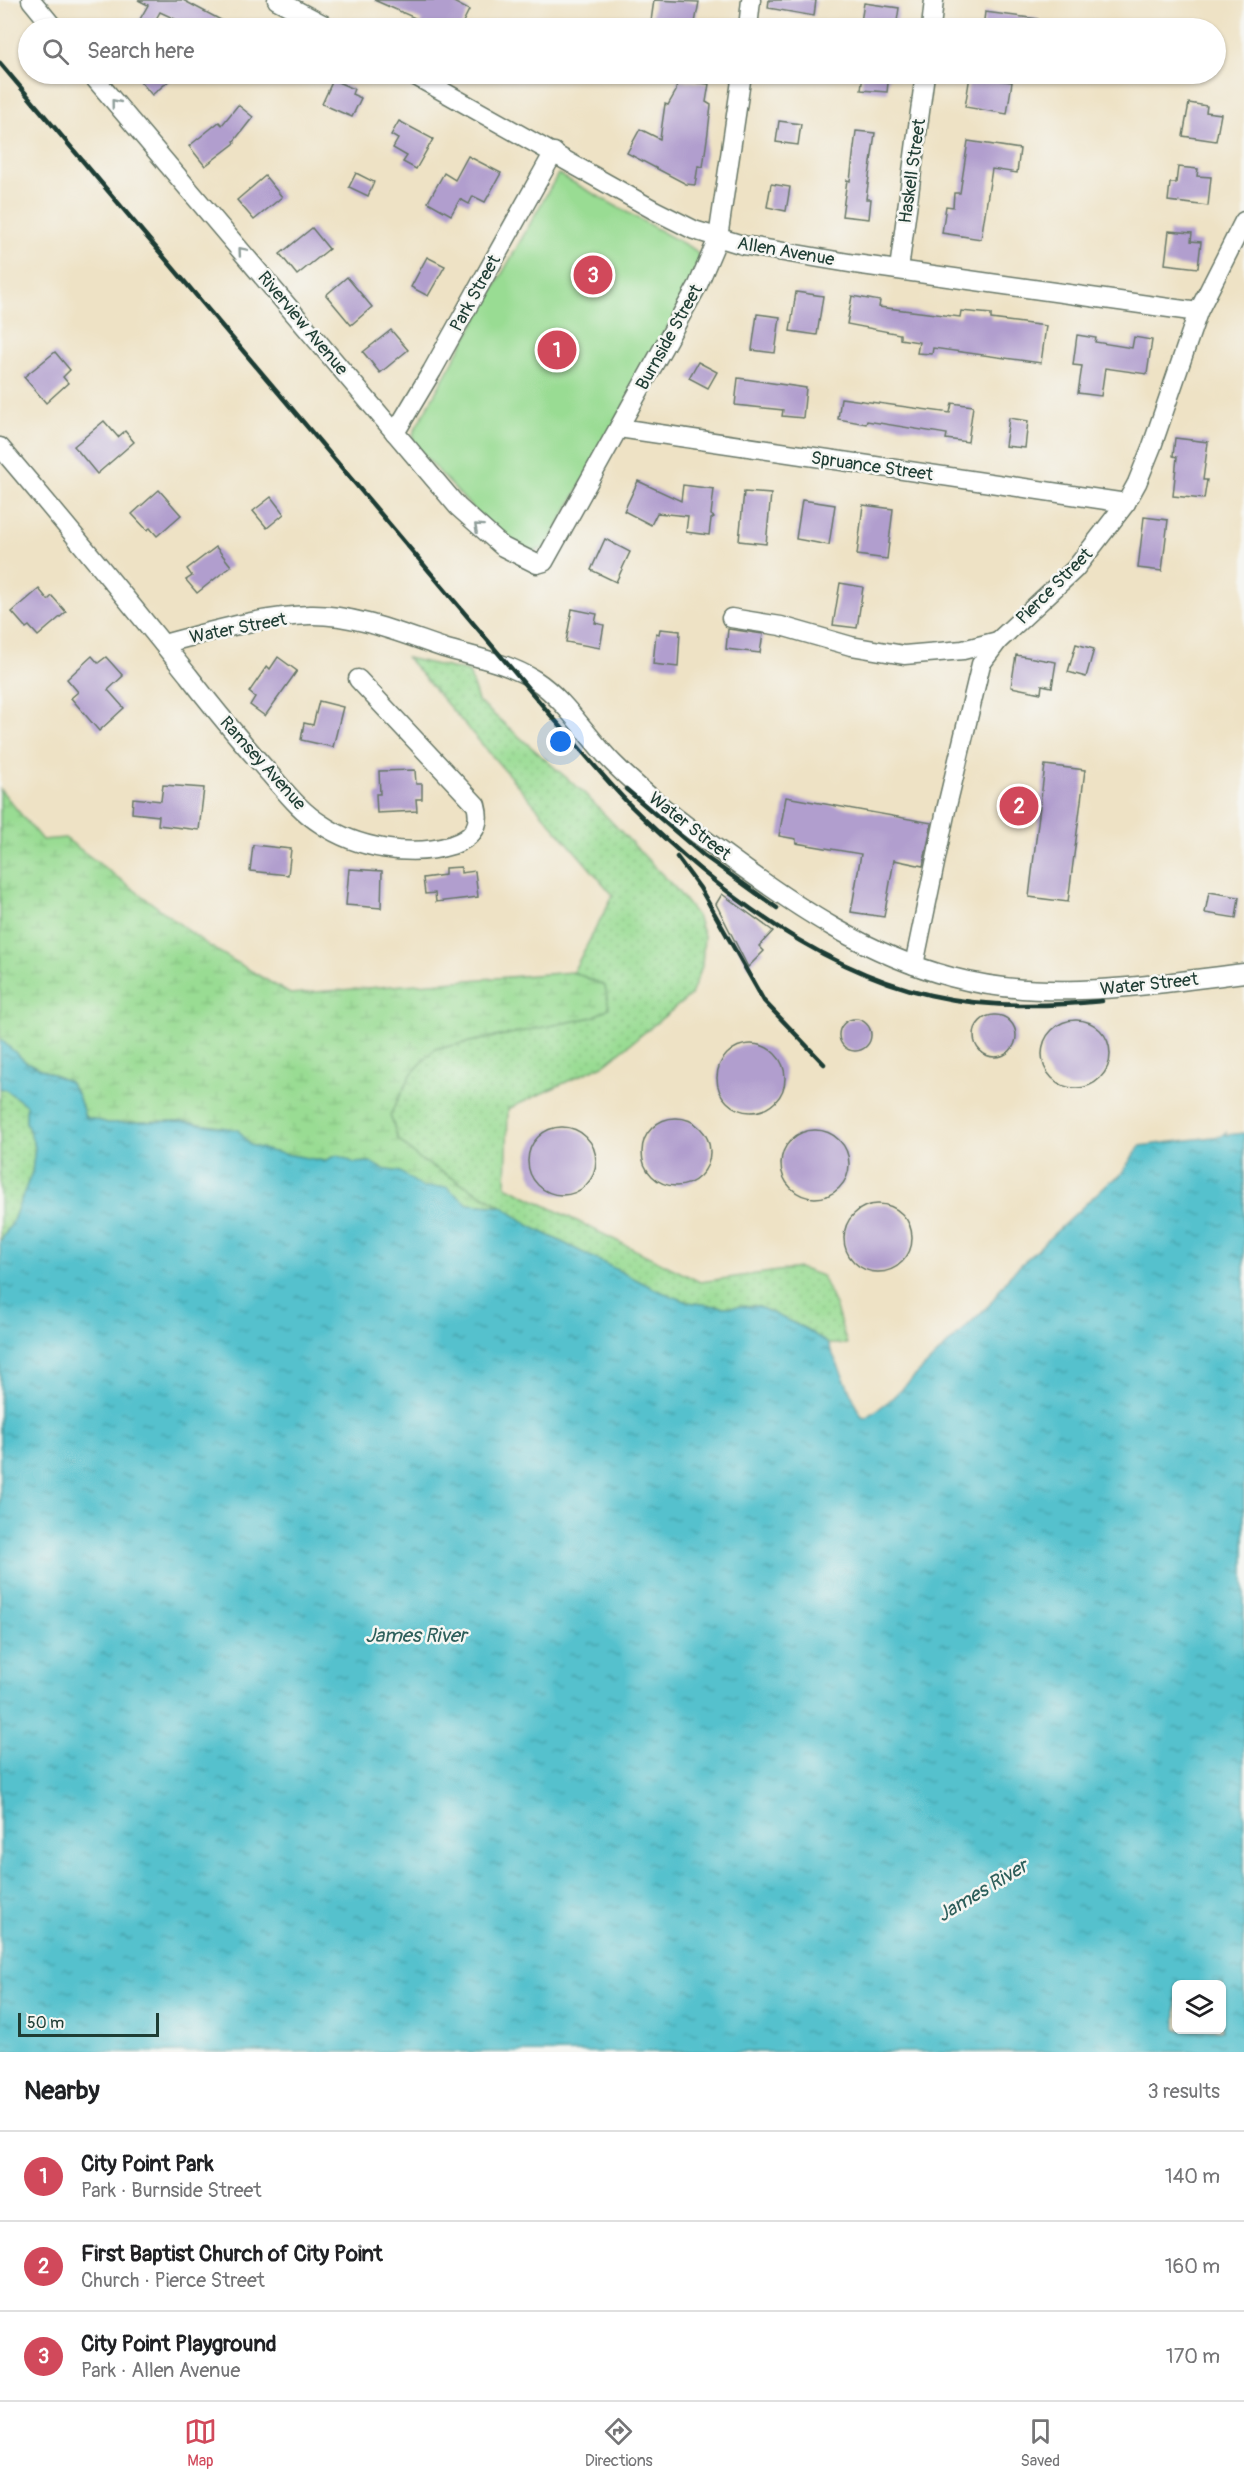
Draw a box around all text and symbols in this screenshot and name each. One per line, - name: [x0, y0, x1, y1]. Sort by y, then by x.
- search box: [18, 18, 1226, 84]
- icon: search: [39, 35, 72, 68]
- text: Search here: [87, 37, 194, 65]
- one-way arrow: [112, 99, 123, 110]
- street label: Haskell Street: [894, 117, 931, 225]
- street label: Allen Avenue: [736, 232, 836, 271]
- one-way arrow: [238, 247, 249, 258]
- street label: Park Street: [445, 250, 506, 336]
- pin: 3: [574, 252, 612, 298]
- street label: Riverview Avenue: [252, 266, 353, 380]
- street label: Burnside Street: [631, 280, 708, 394]
- pin: 1: [538, 328, 576, 372]
- street label: Spruance Street: [809, 447, 935, 487]
- one-way arrow: [475, 523, 485, 534]
- street label: Pierce Street: [1011, 543, 1098, 630]
- street label: Water Street: [188, 608, 289, 649]
- street label: Ramsey Avenue: [214, 712, 311, 815]
- your location: [546, 727, 575, 756]
- pin: 2: [1000, 784, 1038, 828]
- street label: Water Street: [644, 787, 736, 866]
- street label: Water Street: [1099, 968, 1200, 1001]
- water label: James River: [365, 1623, 470, 1648]
- water label: James River: [932, 1852, 1035, 1927]
- map controls: [1172, 1980, 1226, 2034]
- button: layers: [1172, 1980, 1226, 2034]
- scale bar: [18, 2010, 159, 2038]
- text: 50 m: [27, 2013, 64, 2033]
- text: Nearby: [24, 2075, 100, 2107]
- text: 3 results: [1148, 2079, 1220, 2104]
- text: City Point Park: [81, 2150, 214, 2178]
- text: 1: [40, 2164, 47, 2189]
- text: 140 m: [1165, 2164, 1220, 2189]
- text: Park · Burnside Street: [81, 2178, 262, 2203]
- text: First Baptist Church of City Point: [81, 2240, 383, 2268]
- text: 2: [38, 2254, 49, 2279]
- text: 160 m: [1165, 2254, 1220, 2279]
- text: Church · Pierce Street: [81, 2268, 265, 2293]
- text: City Point Playground: [81, 2330, 277, 2358]
- text: 3: [38, 2344, 49, 2369]
- text: 170 m: [1166, 2344, 1220, 2369]
- text: Park · Allen Avenue: [81, 2358, 240, 2383]
- tab: Map: [184, 2415, 217, 2471]
- tab: Directions: [585, 2415, 653, 2471]
- tab: Saved: [1020, 2415, 1060, 2471]

